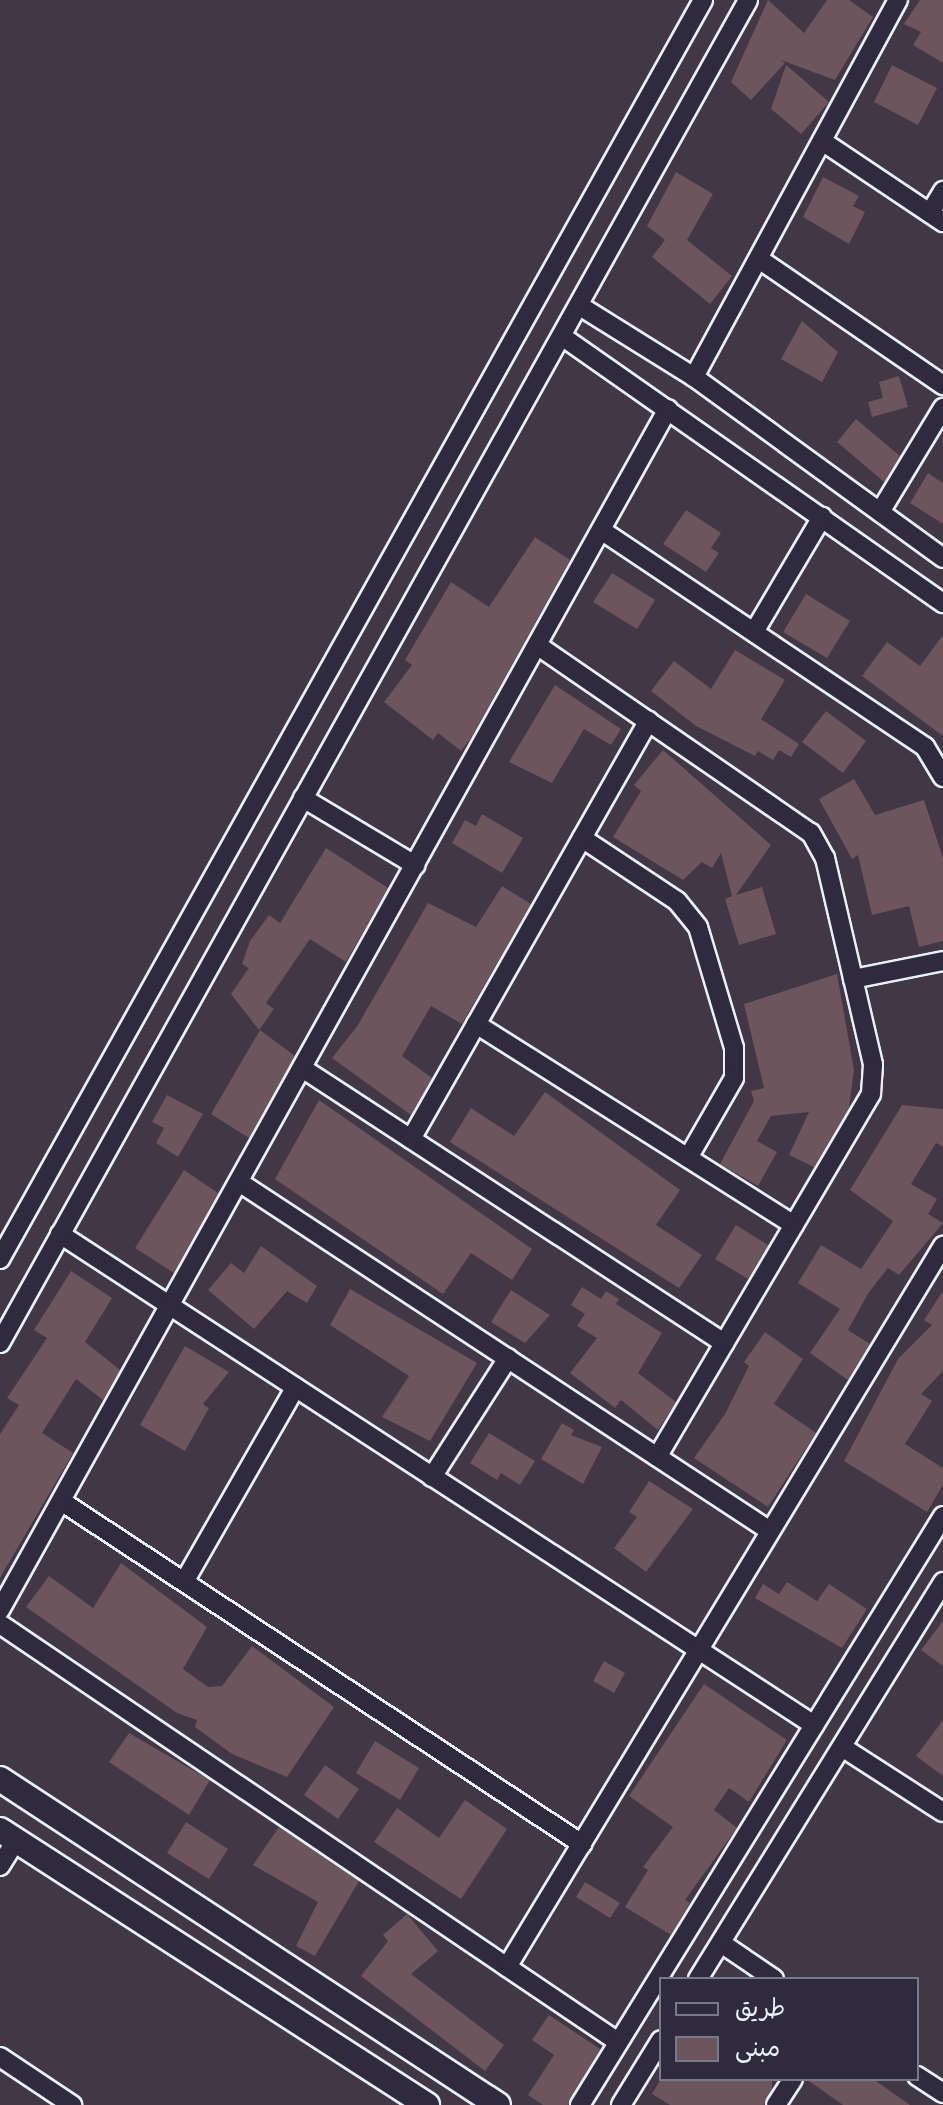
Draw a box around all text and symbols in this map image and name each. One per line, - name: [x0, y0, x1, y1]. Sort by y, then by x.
- legend: [659, 1977, 919, 2081]
- text: طريق: [735, 1992, 785, 2024]
- text: مبنى: [735, 2032, 780, 2064]

